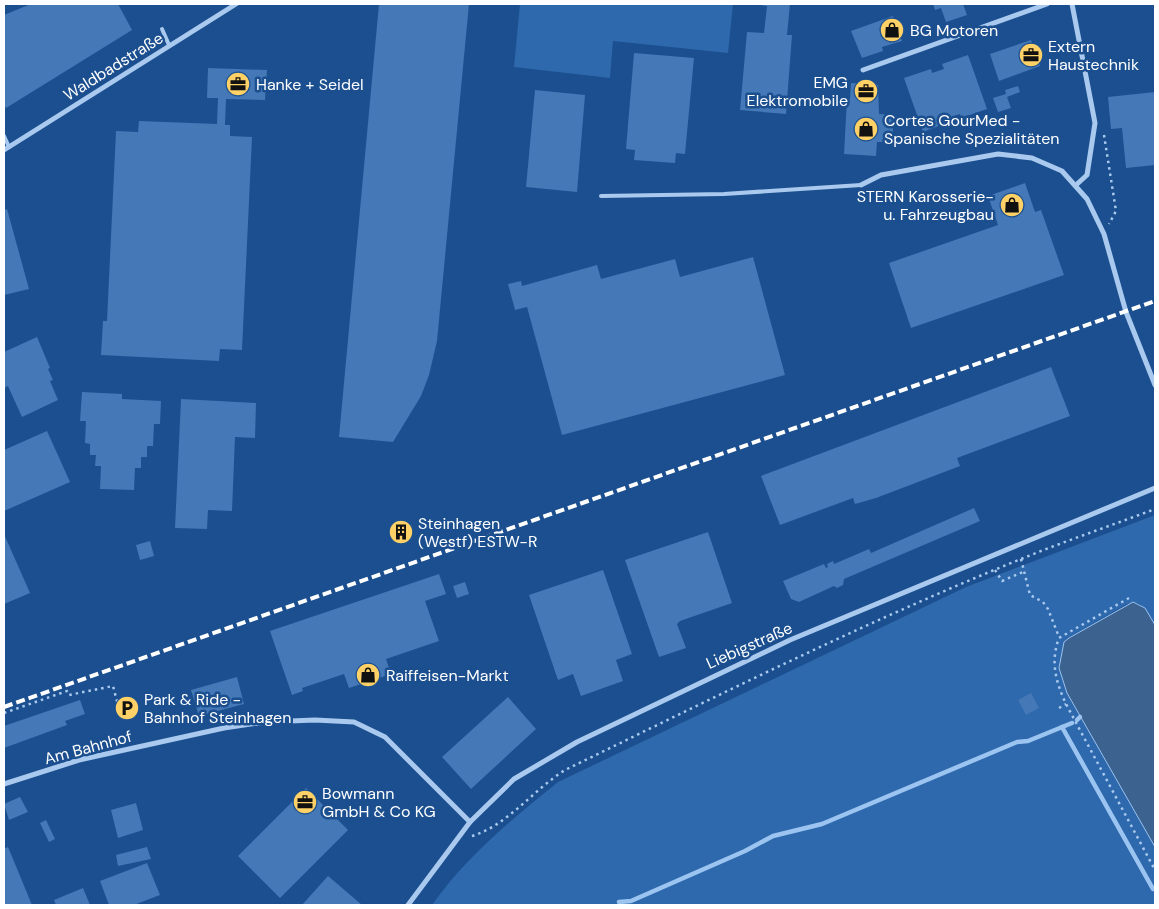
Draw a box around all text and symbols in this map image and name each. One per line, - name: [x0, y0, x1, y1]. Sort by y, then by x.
- shop icon: BG Motoren: [879, 17, 905, 43]
- place label: BG Motoren: [910, 20, 998, 41]
- street label: Waldbadstraße: [59, 27, 167, 105]
- place label: Extern Haustechnik: [1048, 36, 1139, 75]
- office icon: Extern Haustechnik: [1018, 42, 1044, 68]
- office icon: Hanke + Seidel: [225, 71, 251, 97]
- place label: EMG Elektromobile: [747, 72, 848, 111]
- place label: Hanke + Seidel: [256, 74, 364, 95]
- office icon: EMG Elektromobile: [853, 78, 879, 104]
- place label: Cortes GourMed - Spanische Spezialitäten: [884, 110, 1060, 149]
- shop icon: Cortes GourMed - Spanische Spezialitäten: [853, 116, 879, 142]
- place label: STERN Karosserie- u. Fahrzeugbau: [857, 186, 994, 225]
- shop icon: STERN Karosserie- u. Fahrzeugbau: [999, 192, 1025, 218]
- place label: Steinhagen (Westf) ESTW-R: [418, 513, 537, 552]
- building icon: Steinhagen (Westf) ESTW-R: [388, 519, 414, 545]
- street label: Liebigstraße: [703, 617, 796, 674]
- shop icon: Raiffeisen-Markt: [355, 662, 381, 688]
- place label: Raiffeisen-Markt: [386, 665, 509, 686]
- place label: Park & Ride - Bahnhof Steinhagen: [144, 689, 291, 728]
- parking icon: Park & Ride - Bahnhof Steinhagen: [114, 695, 140, 721]
- street label: Am Bahnhof: [42, 726, 134, 769]
- place label: Bowmann GmbH & Co KG: [322, 783, 436, 822]
- office icon: Bowmann GmbH & Co KG: [292, 789, 318, 815]

